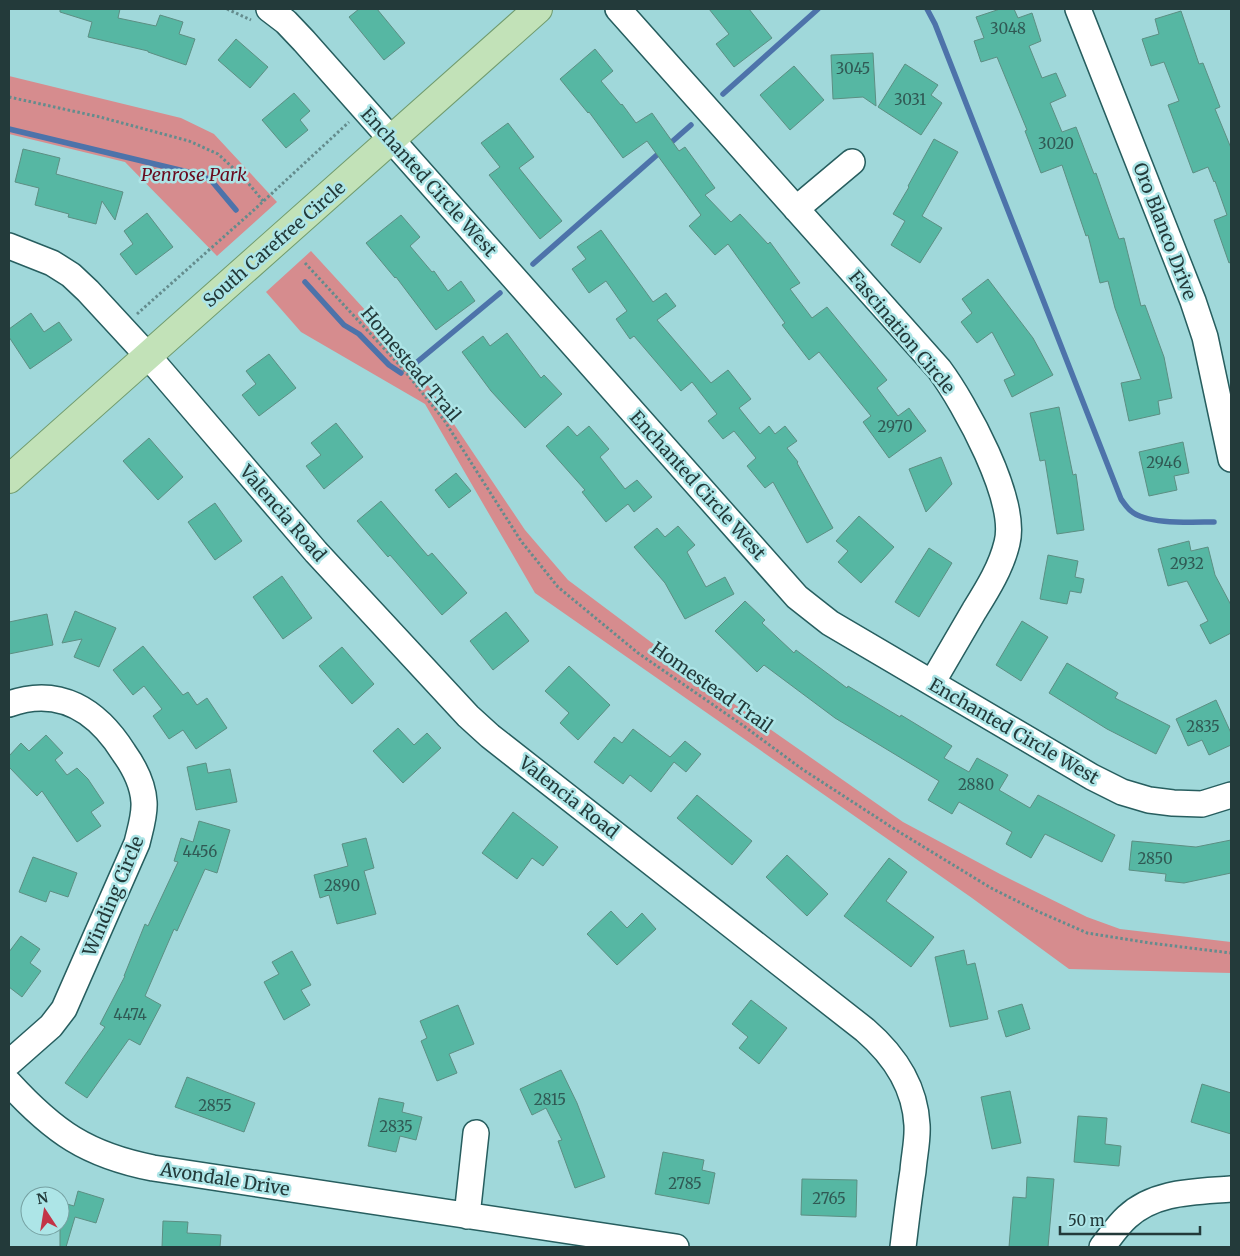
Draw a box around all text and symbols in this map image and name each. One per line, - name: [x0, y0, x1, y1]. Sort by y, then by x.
- house number: 3048: [990, 19, 1026, 38]
- house number: 3045: [836, 59, 870, 78]
- house number: 3031: [894, 90, 926, 109]
- street label: Enchanted Circle West: [356, 103, 502, 261]
- house number: 3020: [1038, 134, 1074, 153]
- street label: Oro Blanco Drive: [1128, 159, 1202, 303]
- park label: Penrose Park: [141, 163, 247, 186]
- street label: South Carefree Circle: [198, 176, 350, 312]
- street label: Fascination Circle: [844, 266, 960, 398]
- street label: Homestead Trail: [356, 302, 466, 427]
- street label: Enchanted Circle West: [625, 406, 771, 564]
- house number: 2970: [877, 417, 913, 436]
- house number: 2946: [1146, 453, 1182, 472]
- street label: Valencia Road: [234, 459, 331, 566]
- house number: 2932: [1170, 554, 1204, 573]
- street label: Homestead Trail: [647, 637, 778, 738]
- street label: Enchanted Circle West: [925, 673, 1103, 789]
- house number: 2835: [1186, 717, 1220, 736]
- street label: Valencia Road: [514, 750, 624, 843]
- house number: 2880: [958, 775, 994, 794]
- street label: Winding Circle: [77, 833, 149, 960]
- house number: 4456: [183, 842, 217, 861]
- house number: 2850: [1137, 849, 1173, 868]
- house number: 2890: [324, 876, 360, 895]
- house number: 4474: [113, 1005, 147, 1024]
- house number: 2815: [534, 1090, 566, 1109]
- house number: 2855: [198, 1096, 232, 1115]
- house number: 2835: [379, 1117, 413, 1136]
- street label: Avondale Drive: [158, 1157, 291, 1201]
- house number: 2785: [668, 1174, 702, 1193]
- north arrow: [20, 1186, 70, 1236]
- text: N: [35, 1188, 50, 1208]
- house number: 2765: [812, 1189, 846, 1208]
- scale bar: [1060, 1204, 1200, 1236]
- text: 50 m: [1068, 1211, 1105, 1230]

